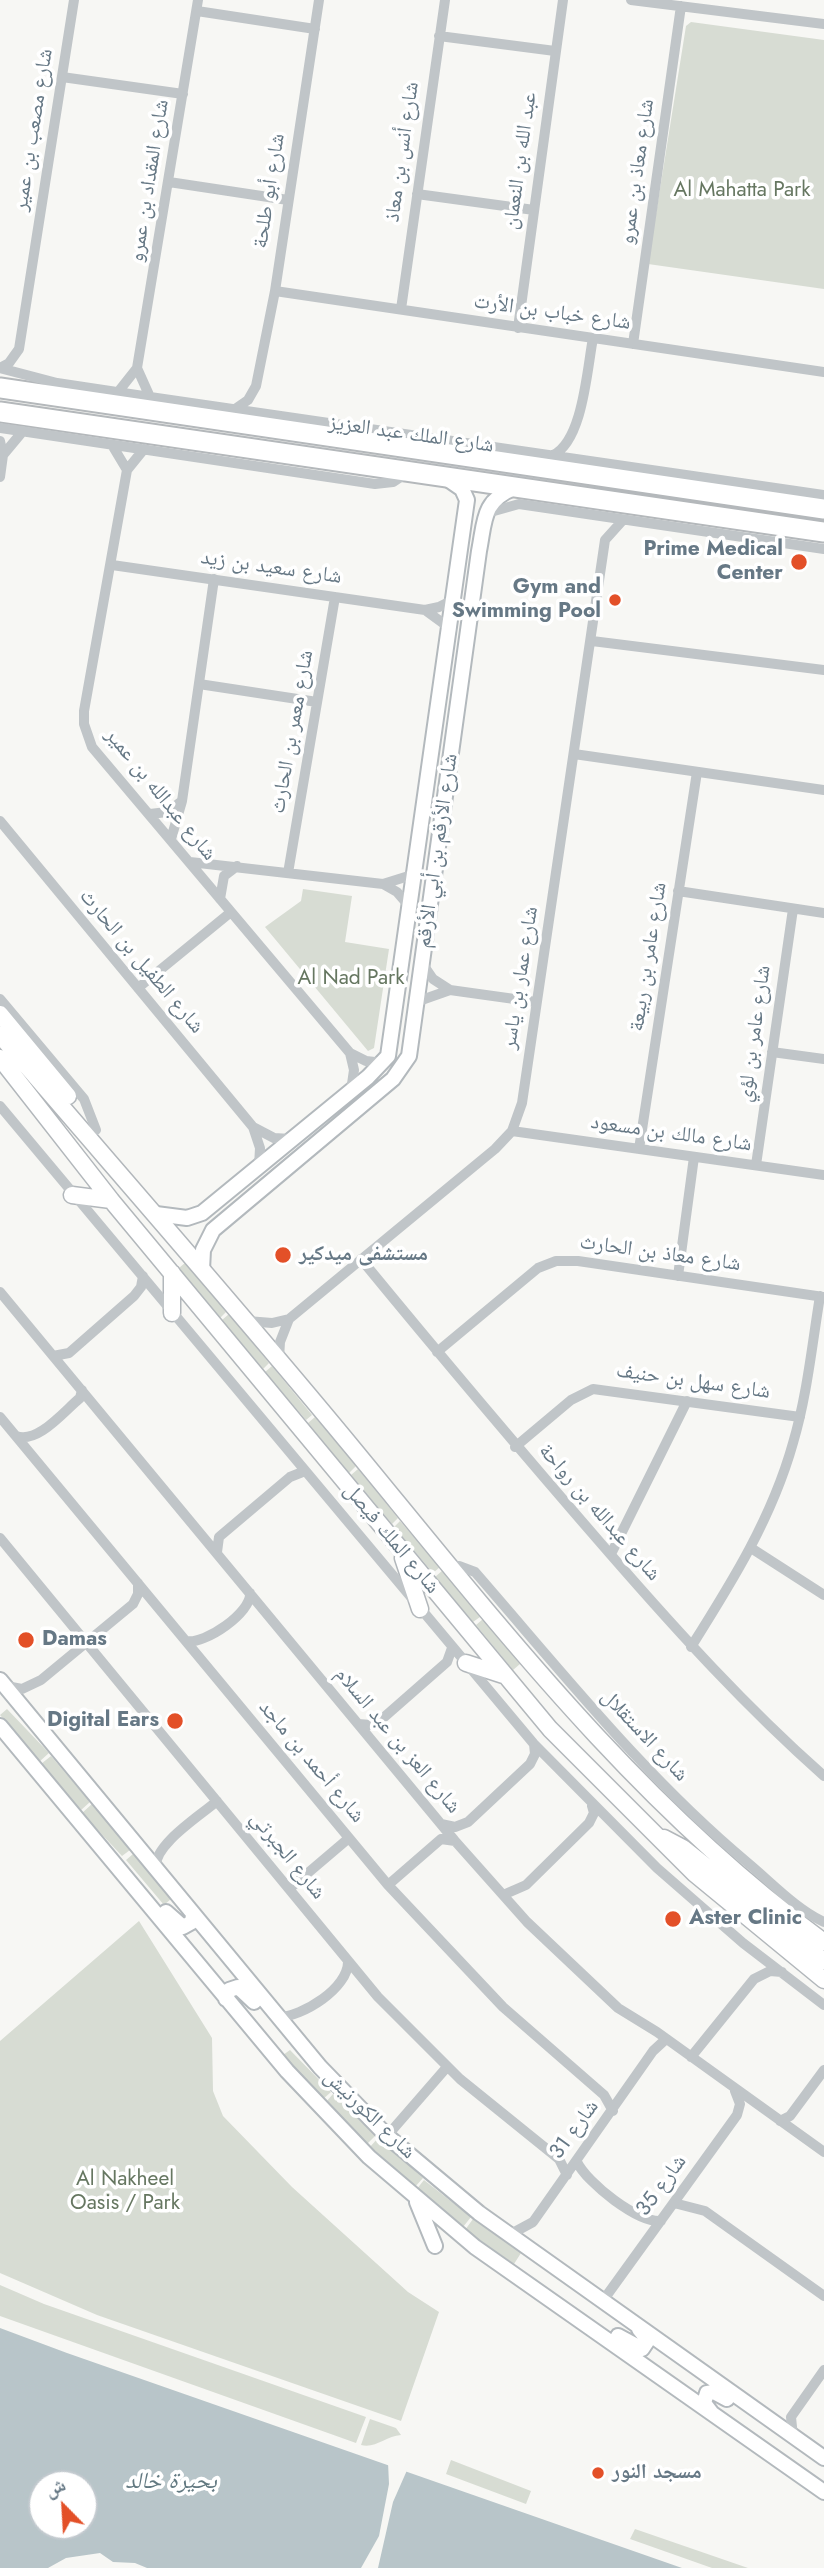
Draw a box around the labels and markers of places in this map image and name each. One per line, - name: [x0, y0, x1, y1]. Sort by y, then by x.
- place label: Prime Medical Center: [643, 537, 783, 587]
- marker: Prime Medical Center: [789, 552, 809, 572]
- place label: Gym and Swimming Pool: [452, 575, 601, 625]
- marker: Gym and Swimming Pool: [607, 592, 623, 608]
- place label: مستشفى ميدكير: [299, 1242, 428, 1268]
- marker: مستشفى ميدكير: [273, 1245, 293, 1265]
- place label: Damas: [42, 1627, 107, 1653]
- marker: Damas: [16, 1630, 36, 1650]
- place label: Digital Ears: [47, 1708, 159, 1734]
- marker: Digital Ears: [165, 1711, 185, 1731]
- place label: Aster Clinic: [689, 1906, 802, 1932]
- marker: Aster Clinic: [663, 1909, 683, 1929]
- place label: مسجد النور: [612, 2460, 702, 2486]
- marker: مسجد النور: [590, 2465, 606, 2481]

